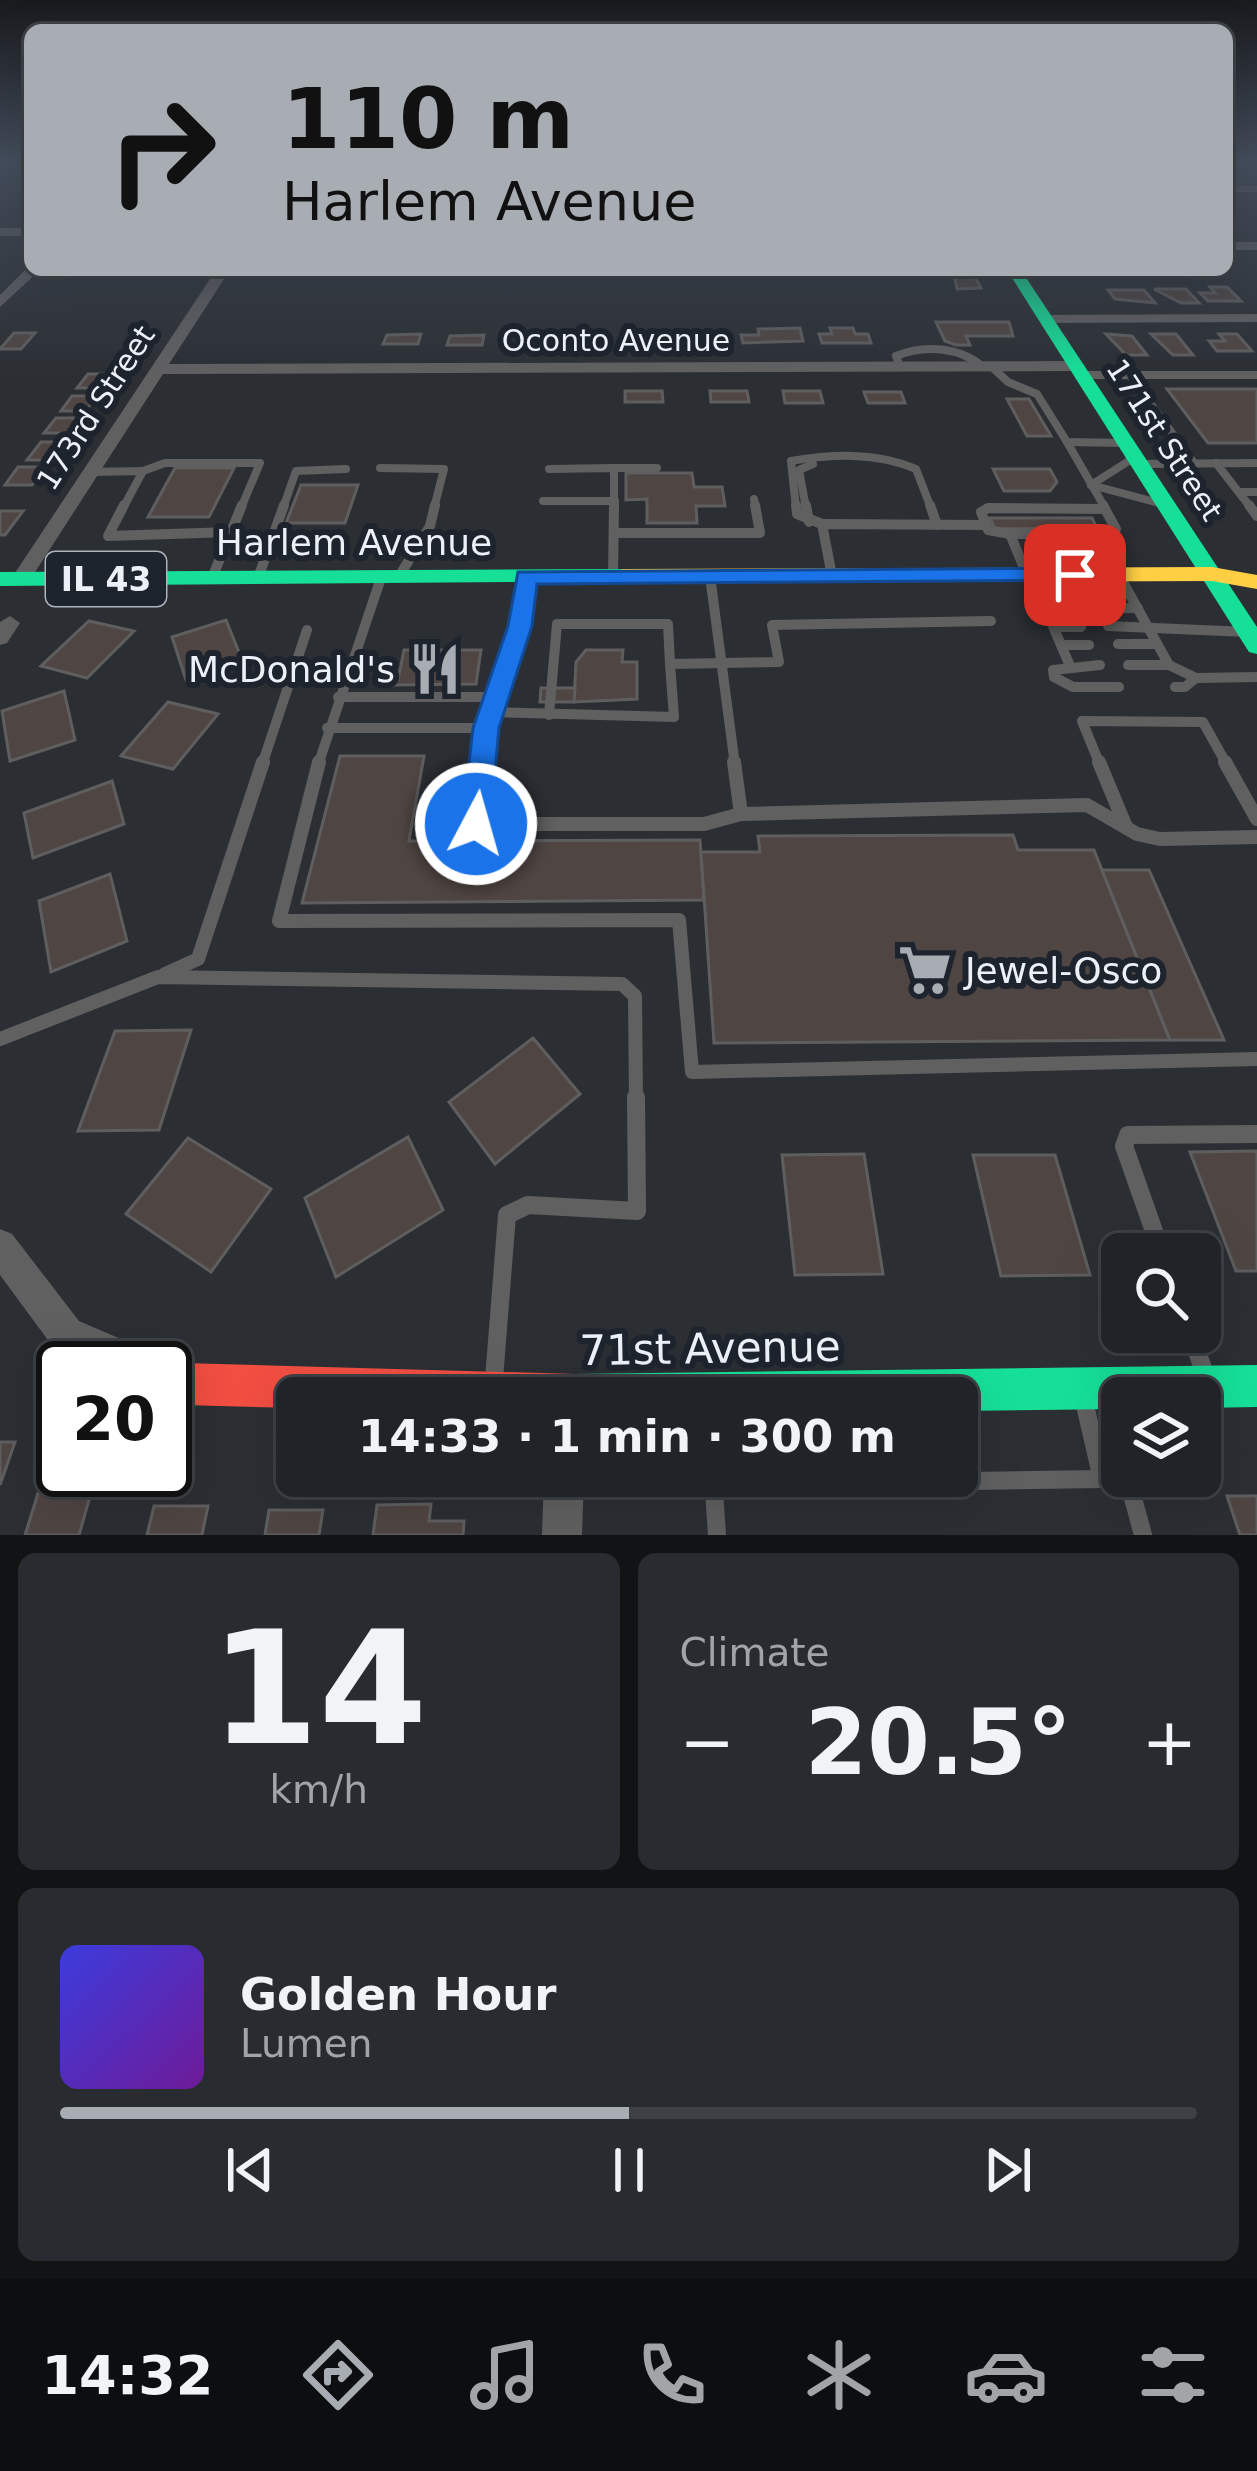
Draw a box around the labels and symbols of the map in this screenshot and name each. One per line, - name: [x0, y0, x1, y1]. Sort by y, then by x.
- street label: 173rd Street: [29, 319, 162, 496]
- street label: Oconto Avenue: [502, 323, 730, 358]
- street label: 171st Street: [1099, 352, 1230, 527]
- street label: Harlem Avenue: [216, 522, 492, 563]
- pin: [1024, 524, 1126, 626]
- road number: IL 43: [46, 552, 166, 606]
- restaurant icon: McDonald's: [406, 640, 464, 698]
- place label: McDonald's: [188, 649, 395, 690]
- position arrow: [413, 761, 539, 887]
- supermarket icon: Jewel-Osco: [896, 941, 954, 999]
- place label: Jewel-Osco: [963, 950, 1162, 991]
- street label: 71st Avenue: [579, 1322, 841, 1375]
- speed limit sign: 20: [36, 1341, 192, 1497]

